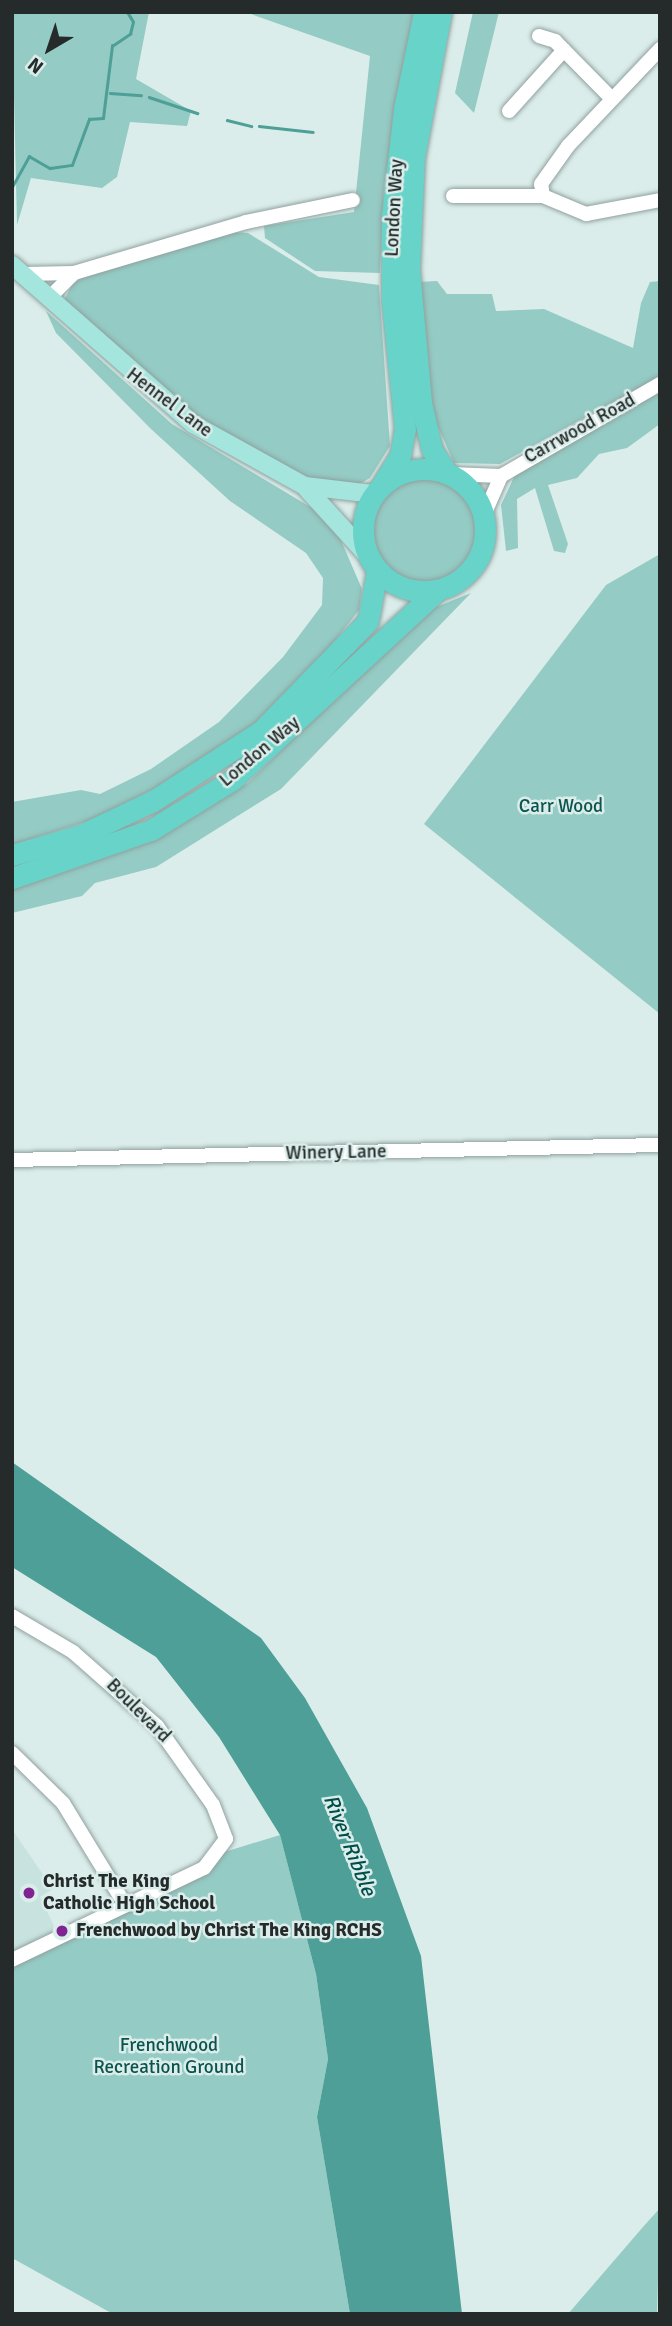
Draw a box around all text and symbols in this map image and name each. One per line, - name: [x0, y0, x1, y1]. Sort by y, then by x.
- north arrow: [14, 14, 84, 84]
- text: N: [23, 52, 48, 79]
- street label: London Way: [381, 159, 409, 257]
- street label: Hennel Lane: [122, 363, 216, 443]
- street label: Carrwood Road: [520, 389, 640, 469]
- street label: London Way: [215, 712, 305, 792]
- park label: Carr Wood: [519, 796, 603, 818]
- street label: Winery Lane: [285, 1141, 387, 1165]
- street label: Boulevard: [101, 1674, 175, 1748]
- water label: River Ribble: [318, 1791, 382, 1899]
- place label: Christ The King Catholic High School: [43, 1871, 215, 1915]
- marker: Christ The King Catholic High School: [21, 1885, 37, 1901]
- place label: Frenchwood by Christ The King RCHS: [76, 1920, 382, 1942]
- marker: Frenchwood by Christ The King RCHS: [54, 1923, 70, 1939]
- park label: Frenchwood Recreation Ground: [93, 2035, 245, 2079]

